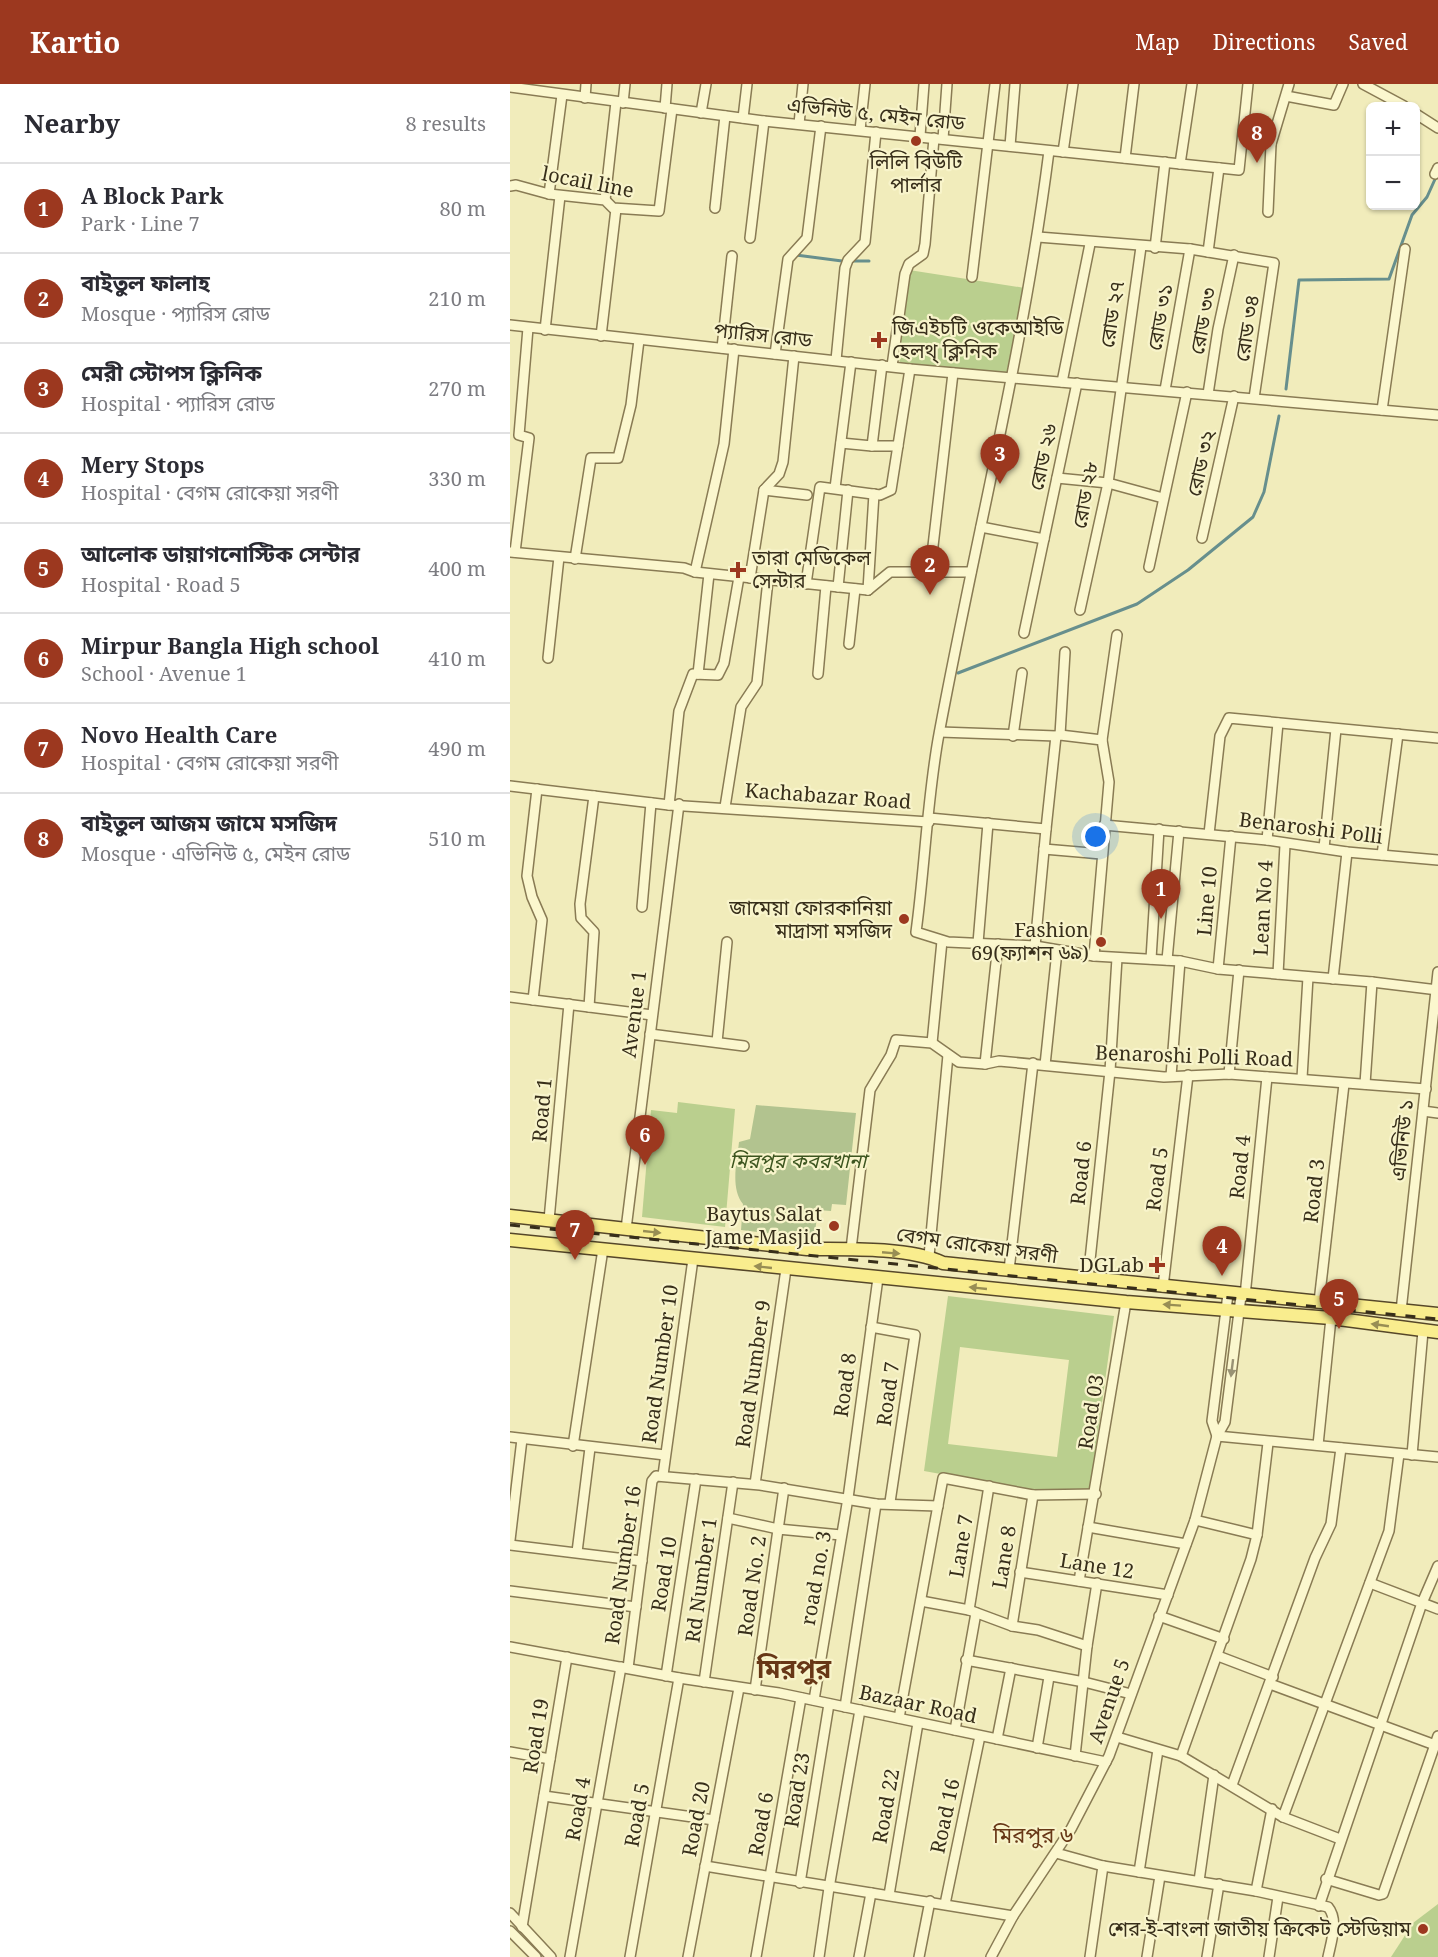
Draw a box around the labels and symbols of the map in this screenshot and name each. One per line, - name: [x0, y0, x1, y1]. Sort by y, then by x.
- street label: এভিনিউ ৫, মেইন রোড: [786, 91, 967, 136]
- pin: 8: [1238, 113, 1276, 163]
- marker: লিলি বিউটি পার্লার: [909, 134, 923, 148]
- place label: লিলি বিউটি পার্লার: [869, 148, 963, 198]
- street label: locail line: [540, 159, 636, 204]
- street label: রোড ২৭: [1093, 278, 1130, 349]
- street label: রোড ৩১: [1140, 281, 1179, 353]
- street label: রোড ৩৩: [1183, 285, 1222, 357]
- street label: রোড ৩৪: [1228, 292, 1265, 363]
- place label: জিএইচটি ওকেআইডি হেলথ্ ক্লিনিক: [891, 314, 1064, 364]
- street label: প্যারিস রোড: [713, 316, 814, 353]
- marker: জিএইচটি ওকেআইডি হেলথ্ ক্লিনিক: [870, 331, 888, 349]
- street label: রোড ২৬: [1022, 421, 1063, 493]
- street label: রোড ৩২: [1180, 427, 1221, 499]
- pin: 3: [980, 434, 1020, 484]
- street label: রোড ২৮: [1065, 459, 1104, 531]
- place label: তারা মেডিকেল সেন্টার: [751, 544, 871, 594]
- pin: 2: [910, 546, 950, 595]
- marker: তারা মেডিকেল সেন্টার: [729, 561, 747, 579]
- street label: Kachabazar Road: [744, 776, 912, 815]
- street label: Benaroshi Polli: [1238, 805, 1385, 850]
- your location: [1081, 822, 1110, 851]
- street label: Lean No 4: [1247, 859, 1278, 956]
- street label: Line 10: [1190, 865, 1223, 937]
- pin: 1: [1142, 870, 1180, 919]
- place label: জামেয়া ফোরকানিয়া মাদ্রাসা মসজিদ: [728, 894, 893, 944]
- marker: জামেয়া ফোরকানিয়া মাদ্রাসা মসজিদ: [897, 912, 911, 926]
- place label: Fashion 69(ফ্যাশন ৬৯): [971, 916, 1089, 966]
- marker: Fashion 69(ফ্যাশন ৬৯): [1094, 935, 1108, 949]
- street label: Avenue 1: [615, 969, 652, 1059]
- street label: Benaroshi Polli Road: [1095, 1039, 1293, 1072]
- street label: Road 1: [525, 1077, 558, 1143]
- street label: এভিনিউ ১: [1384, 1097, 1419, 1182]
- pin: 6: [626, 1116, 664, 1165]
- street label: Road 4: [1223, 1133, 1256, 1200]
- street label: Road 6: [1064, 1139, 1097, 1206]
- street label: Road 5: [1139, 1145, 1174, 1213]
- park label: মিরপুর কবরখানা: [730, 1147, 870, 1174]
- street label: Road 3: [1297, 1157, 1330, 1224]
- place label: Baytus Salat Jame Masjid: [704, 1200, 822, 1250]
- pin: 7: [556, 1210, 594, 1260]
- marker: Baytus Salat Jame Masjid: [827, 1219, 841, 1233]
- street label: বেগম রোকেয়া সরণী: [895, 1220, 1060, 1269]
- pin: 4: [1202, 1226, 1242, 1276]
- one-way arrow: [642, 1227, 661, 1237]
- one-way arrow: [881, 1248, 900, 1258]
- place label: DGLab: [1079, 1251, 1144, 1278]
- marker: DGLab: [1148, 1256, 1166, 1274]
- one-way arrow: [753, 1262, 772, 1272]
- pin: 5: [1320, 1280, 1358, 1329]
- street label: Road Number 10: [635, 1283, 684, 1445]
- one-way arrow: [968, 1283, 987, 1293]
- street label: Road Number 9: [729, 1298, 776, 1450]
- one-way arrow: [1163, 1301, 1182, 1310]
- one-way arrow: [1370, 1320, 1389, 1329]
- street label: Road 8: [827, 1351, 862, 1419]
- one-way arrow: [1227, 1358, 1237, 1377]
- street label: Road 7: [870, 1360, 905, 1428]
- street label: Road 03: [1071, 1372, 1110, 1451]
- street label: Road Number 16: [598, 1484, 647, 1646]
- street label: Lane 7: [942, 1512, 979, 1579]
- street label: Rd Number 1: [678, 1516, 723, 1644]
- street label: Lane 8: [985, 1523, 1022, 1590]
- street label: road no. 3: [794, 1529, 837, 1627]
- street label: Road 10: [644, 1534, 683, 1613]
- street label: Road No. 2: [731, 1534, 772, 1638]
- street label: Lane 12: [1058, 1546, 1136, 1585]
- district label: মিরপুর: [756, 1650, 831, 1686]
- street label: Avenue 5: [1081, 1655, 1136, 1747]
- street label: Bazaar Road: [857, 1678, 980, 1729]
- street label: Road 19: [516, 1696, 555, 1775]
- street label: Road 23: [777, 1750, 816, 1829]
- street label: Road 22: [866, 1766, 905, 1846]
- street label: Road 4: [559, 1775, 596, 1843]
- street label: Road 16: [923, 1776, 966, 1856]
- street label: Road 20: [675, 1779, 716, 1859]
- street label: Road 5: [618, 1781, 655, 1849]
- street label: Road 6: [742, 1790, 779, 1858]
- district label: মিরপুর ৬: [992, 1819, 1073, 1849]
- place label: শের-ই-বাংলা জাতীয় ক্রিকেট স্টেডিয়াম: [1108, 1915, 1412, 1942]
- marker: শের-ই-বাংলা জাতীয় ক্রিকেট স্টেডিয়াম: [1416, 1922, 1430, 1936]

